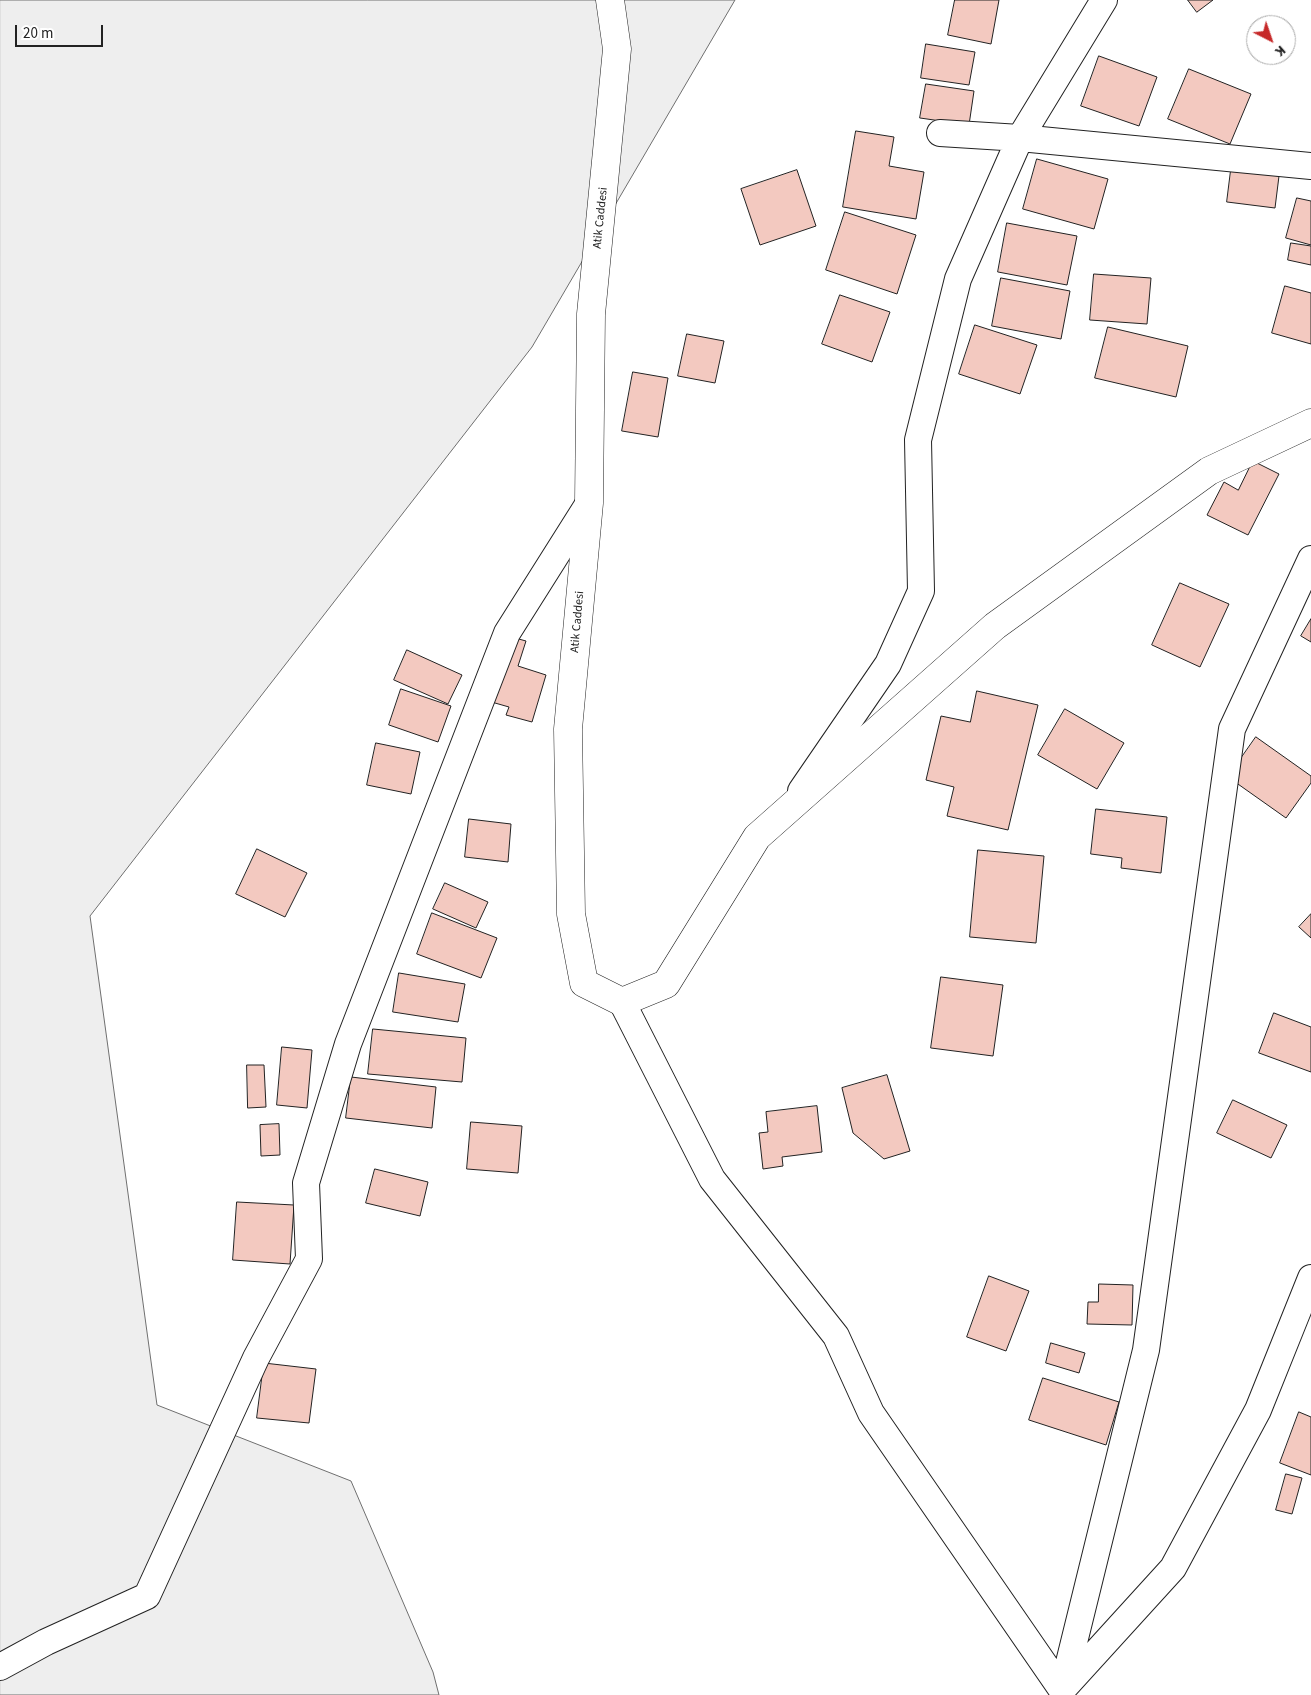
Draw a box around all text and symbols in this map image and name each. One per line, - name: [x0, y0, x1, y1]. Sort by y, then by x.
- scale bar: [18, 15, 105, 47]
- north arrow: [1246, 15, 1296, 65]
- text: 20 m: [23, 23, 53, 44]
- text: K: [1270, 40, 1290, 61]
- street label: Atik Caddesi: [591, 186, 611, 250]
- street label: Atik Caddesi: [568, 591, 588, 653]

